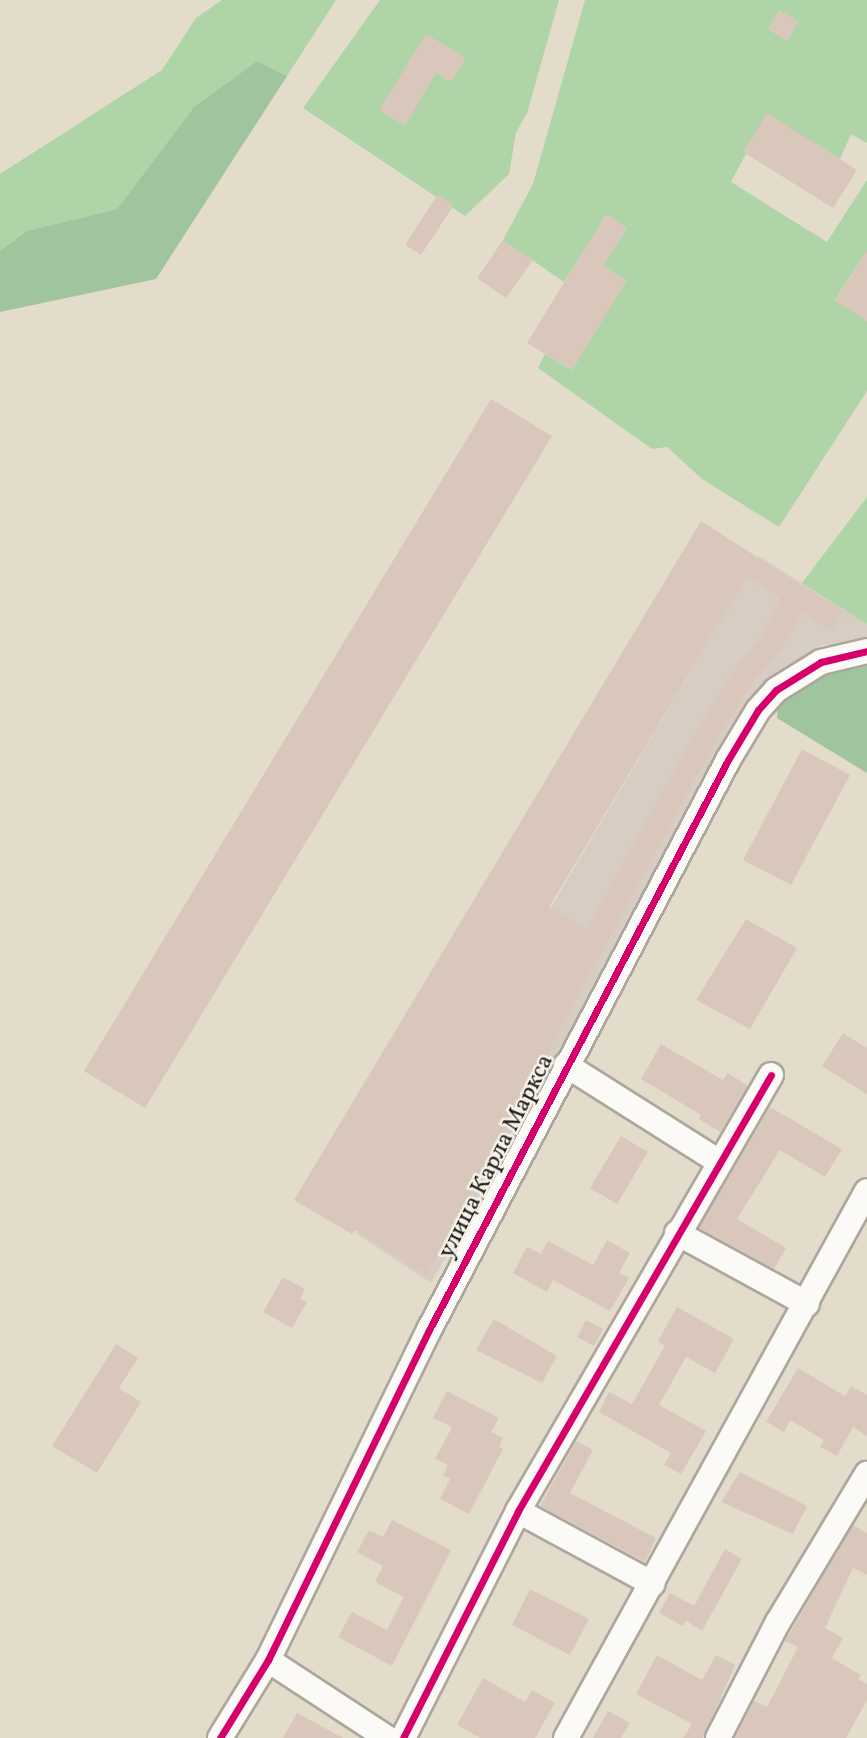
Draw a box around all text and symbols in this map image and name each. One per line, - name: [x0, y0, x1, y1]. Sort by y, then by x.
- street label: улица Карла Маркса: [433, 1050, 561, 1264]

